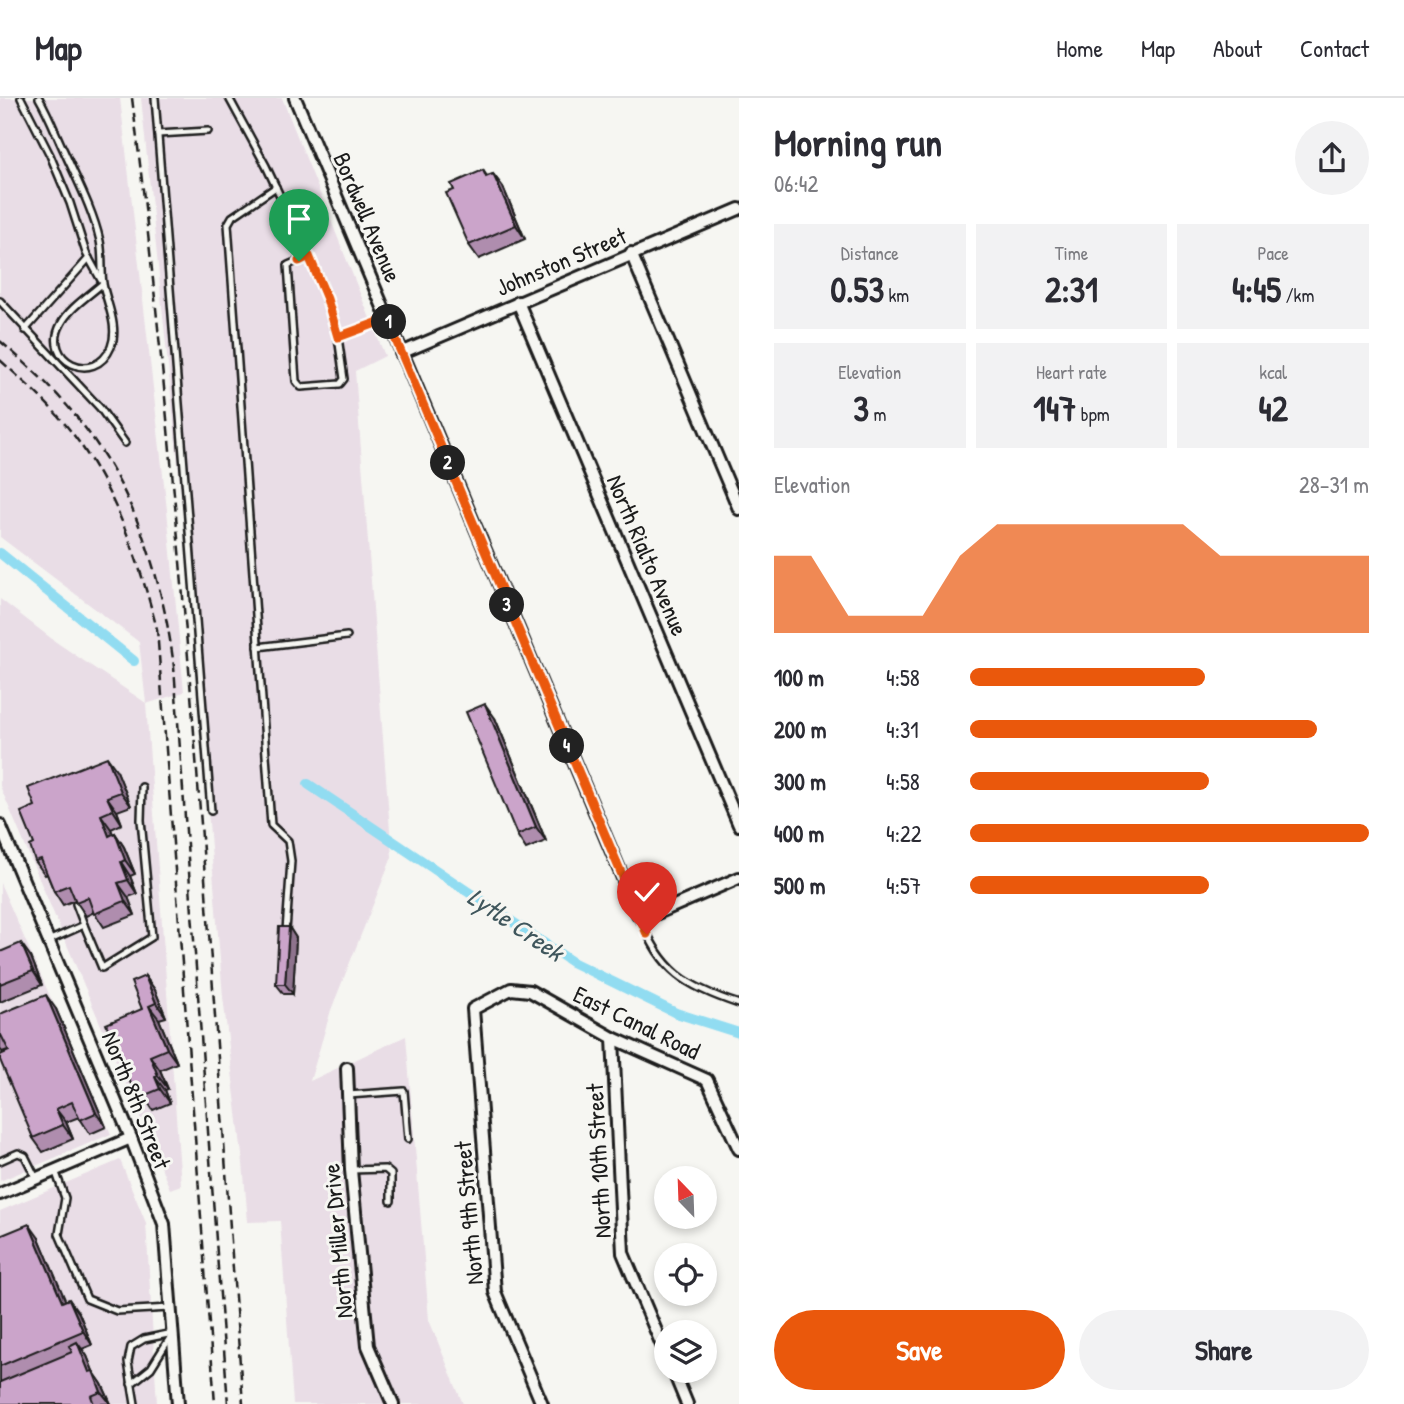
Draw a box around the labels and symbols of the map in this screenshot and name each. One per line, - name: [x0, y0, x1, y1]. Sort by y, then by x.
- street label: Bordwell Avenue: [326, 147, 410, 287]
- pin: [269, 189, 329, 261]
- street label: Johnston Street: [491, 219, 632, 303]
- pin: 1: [372, 304, 406, 340]
- pin: 2: [430, 446, 466, 480]
- street label: North Rialto Avenue: [600, 470, 696, 641]
- pin: 3: [490, 588, 524, 622]
- pin: 4: [550, 728, 584, 764]
- pin: [617, 862, 677, 934]
- water label: Lytle Creek: [461, 879, 573, 971]
- street label: East Canal Road: [568, 978, 706, 1066]
- street label: North 8th Street: [95, 1026, 179, 1174]
- street label: North 10th Street: [578, 1082, 618, 1239]
- street label: North 9th Street: [446, 1139, 490, 1286]
- street label: North Miller Drive: [314, 1162, 360, 1320]
- north arrow: [654, 1166, 718, 1228]

